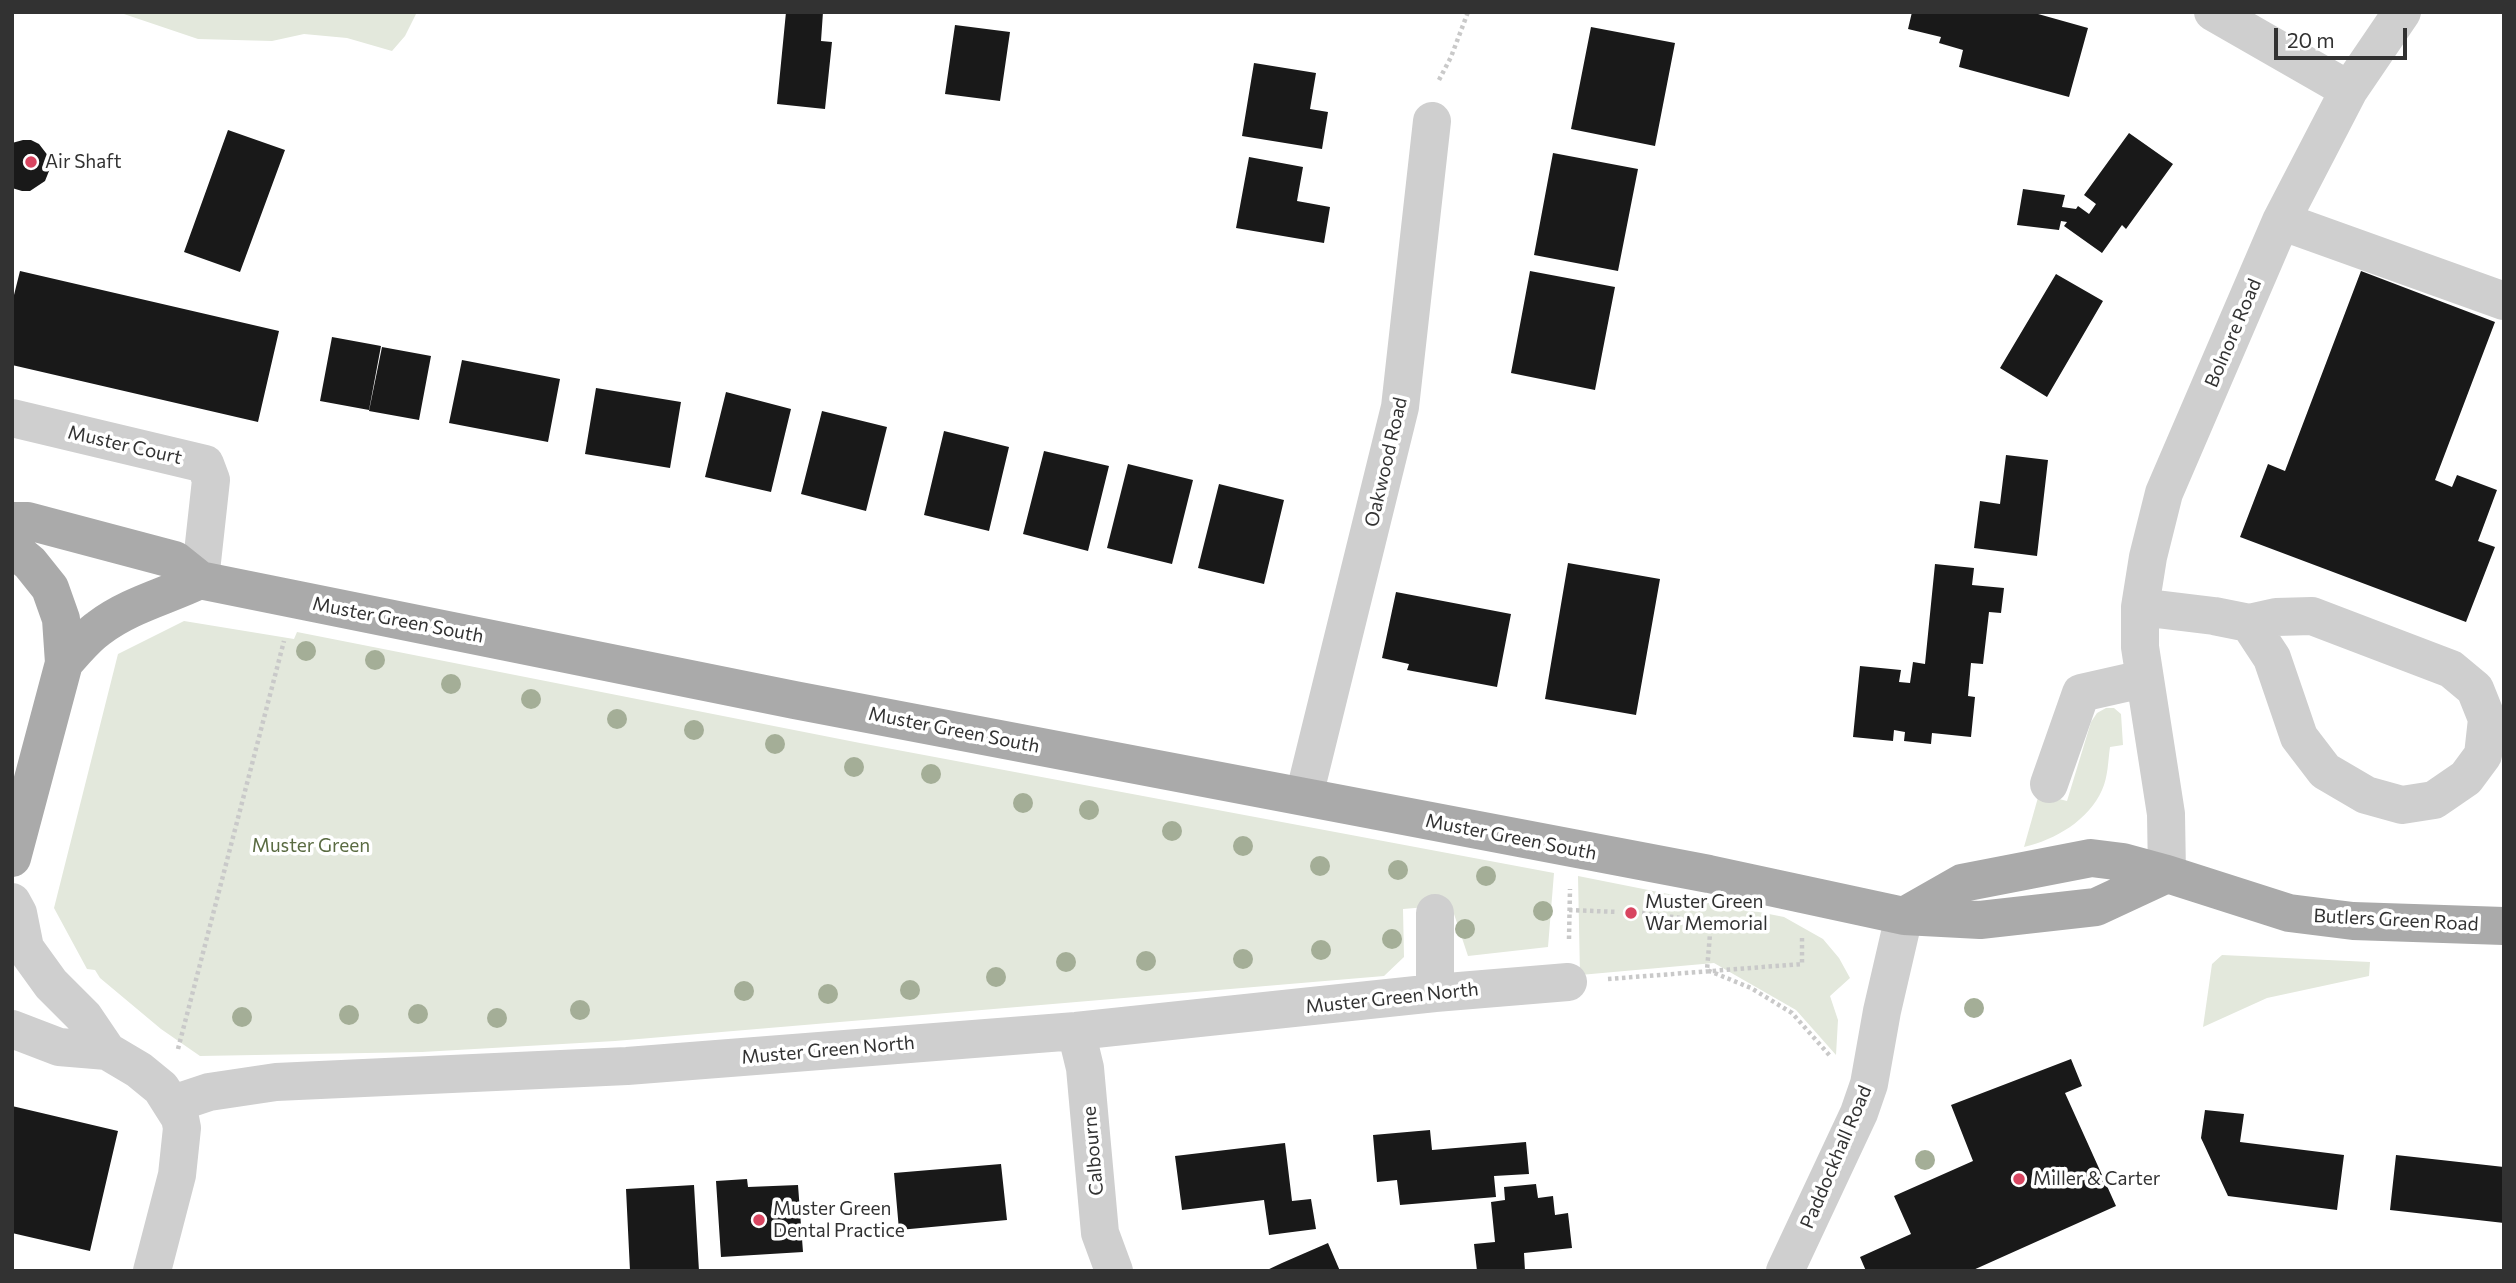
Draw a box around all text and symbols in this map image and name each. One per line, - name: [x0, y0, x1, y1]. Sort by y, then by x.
- scale bar: [2278, 14, 2411, 58]
- text: 20 m: [2287, 27, 2335, 52]
- place label: Air Shaft: [45, 151, 121, 173]
- marker: Air Shaft: [23, 154, 39, 170]
- street label: Bolnore Road: [2200, 275, 2266, 391]
- street label: Oakwood Road: [1360, 395, 1412, 529]
- street label: Muster Court: [66, 421, 184, 469]
- street label: Muster Green South: [311, 592, 485, 648]
- street label: Muster Green South: [867, 702, 1041, 758]
- street label: Muster Green South: [1424, 809, 1598, 865]
- park label: Muster Green: [252, 835, 370, 857]
- place label: Muster Green War Memorial: [1645, 891, 1768, 935]
- street label: Butlers Green Road: [2313, 904, 2479, 936]
- marker: Muster Green War Memorial: [1623, 905, 1639, 921]
- street label: Muster Green North: [1304, 978, 1480, 1018]
- street label: Muster Green North: [740, 1031, 916, 1069]
- street label: Paddockhall Road: [1796, 1082, 1876, 1232]
- street label: Calbourne: [1078, 1105, 1108, 1197]
- place label: Miller & Carter: [2033, 1168, 2160, 1190]
- marker: Miller & Carter: [2011, 1171, 2027, 1187]
- place label: Muster Green Dental Practice: [773, 1198, 905, 1242]
- marker: Muster Green Dental Practice: [751, 1212, 767, 1228]

